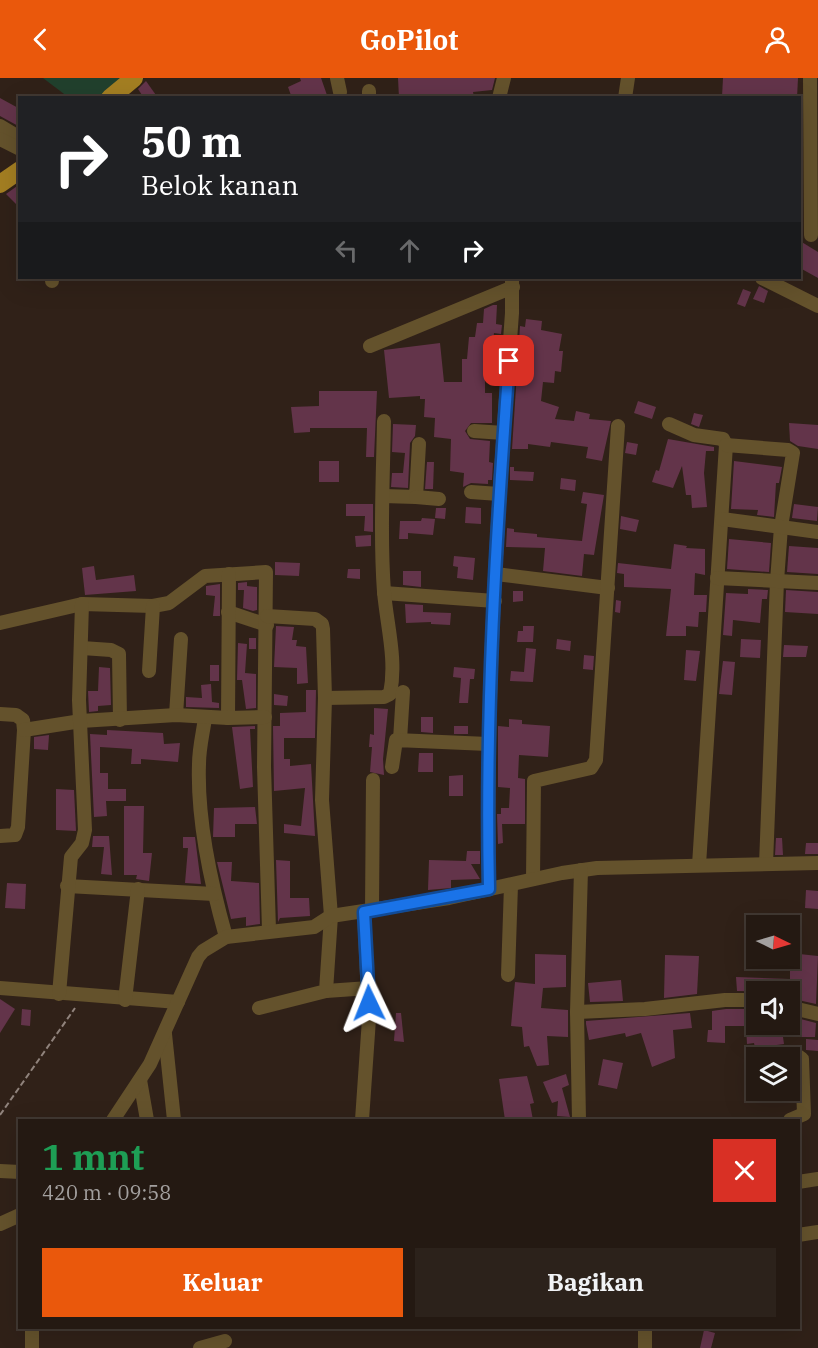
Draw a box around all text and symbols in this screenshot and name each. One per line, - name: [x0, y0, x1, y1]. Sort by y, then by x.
- text: GoPilot: [360, 22, 458, 57]
- icon: back: [24, 23, 57, 56]
- icon: person: [761, 23, 794, 56]
- text: 50 m: [141, 114, 242, 169]
- icon: right: [42, 120, 120, 198]
- text: Belok kanan: [141, 167, 299, 202]
- icon: left: [330, 234, 363, 267]
- icon: ahead: [393, 234, 426, 267]
- icon: right: [456, 234, 489, 267]
- pin: [483, 335, 534, 386]
- icon: arrive: [492, 344, 525, 377]
- north arrow: [746, 915, 800, 969]
- map controls: [746, 915, 800, 1101]
- position arrow: [337, 971, 401, 1035]
- button: sound: [746, 981, 800, 1035]
- button: layers: [746, 1047, 800, 1101]
- text: 1 mnt: [42, 1133, 144, 1180]
- button: close: [713, 1139, 776, 1202]
- text: 420 m · 09:58: [42, 1179, 171, 1206]
- button: Keluar: [42, 1248, 403, 1317]
- button: Bagikan: [415, 1248, 776, 1317]

